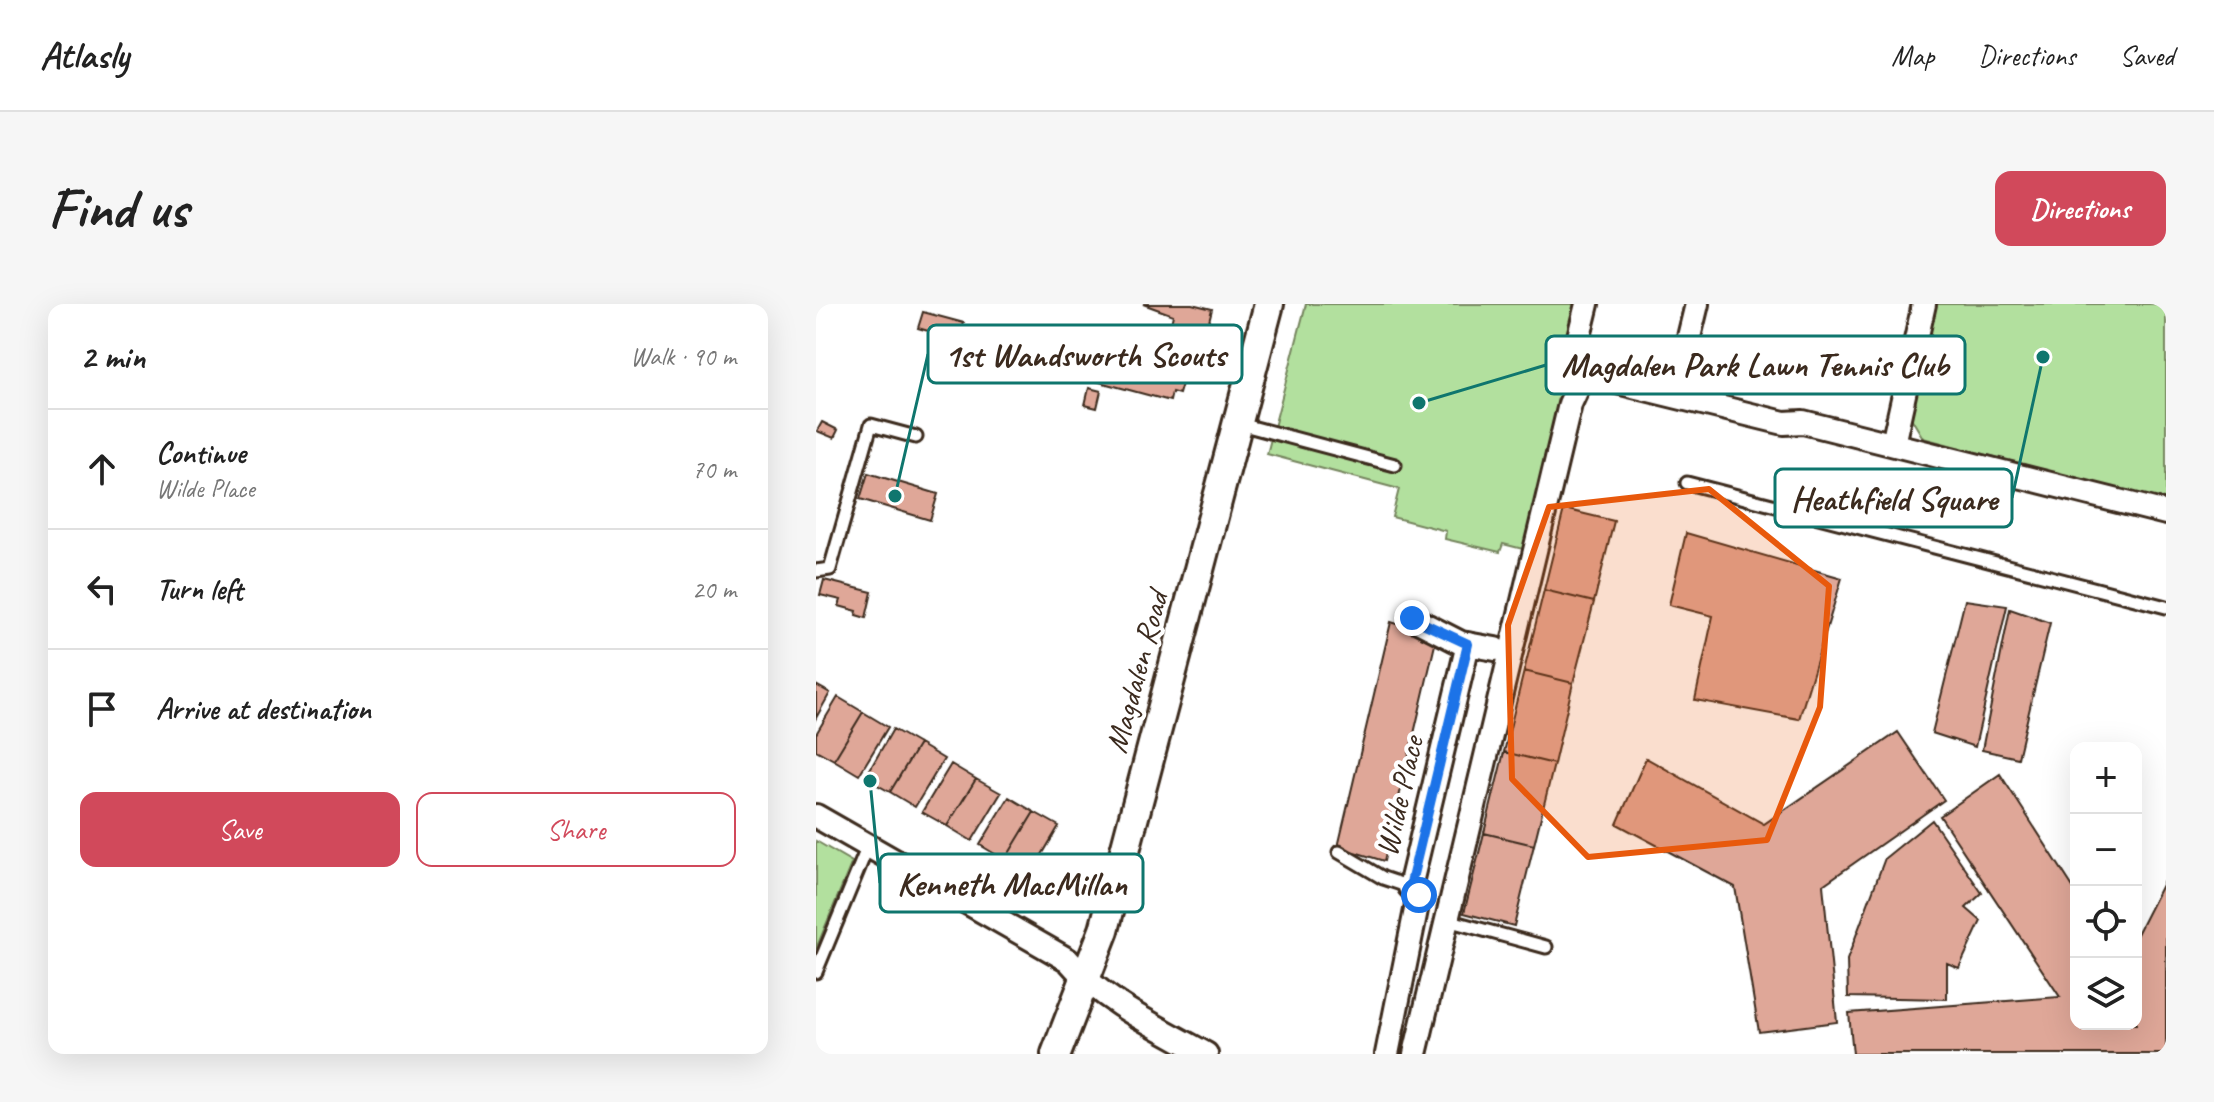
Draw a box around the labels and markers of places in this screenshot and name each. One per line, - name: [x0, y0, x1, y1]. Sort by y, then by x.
- callout: 1st Wandsworth Scouts: [928, 325, 1242, 383]
- callout: Magdalen Park Lawn Tennis Club: [1546, 336, 1965, 394]
- callout: Heathfield Square: [1775, 469, 2012, 527]
- callout: Kenneth MacMillan: [880, 854, 1143, 912]

